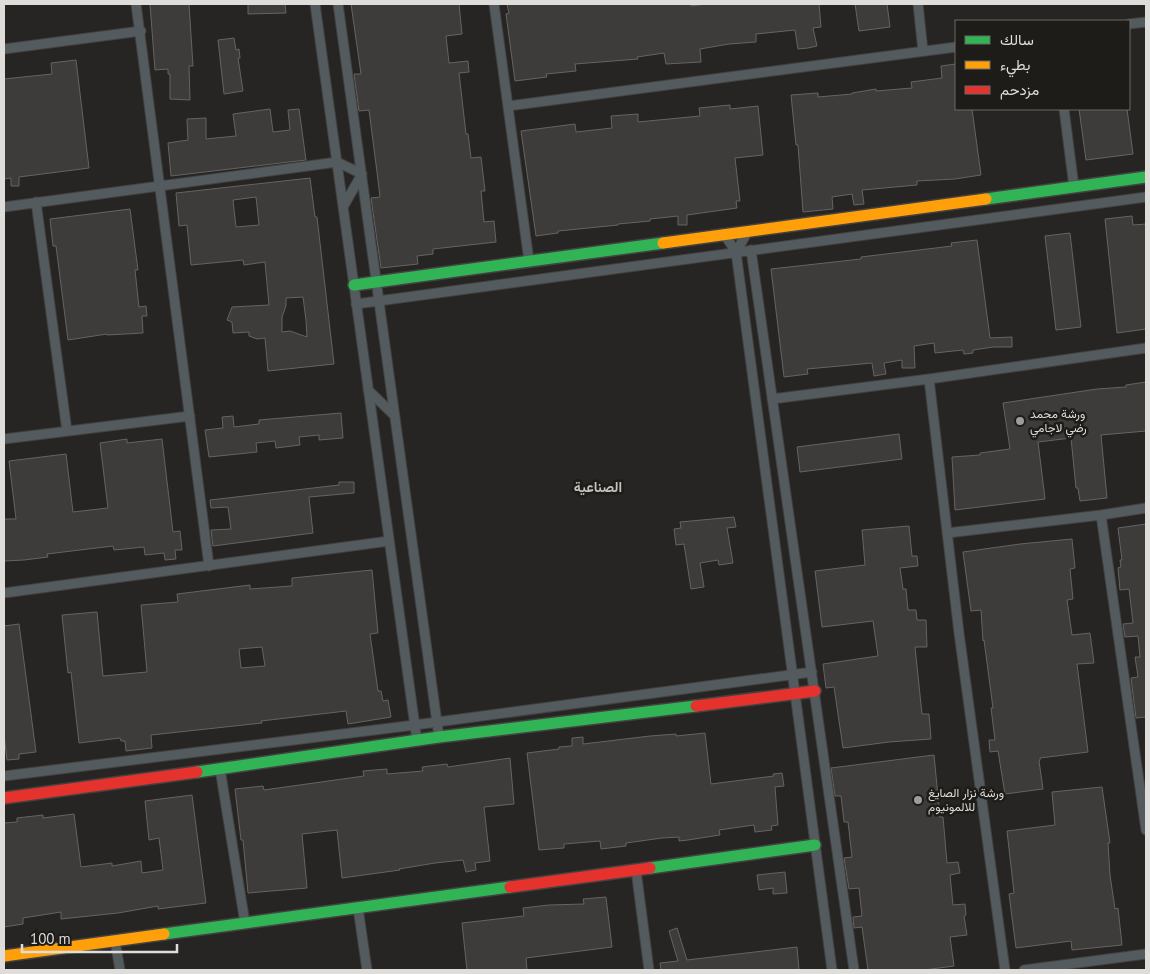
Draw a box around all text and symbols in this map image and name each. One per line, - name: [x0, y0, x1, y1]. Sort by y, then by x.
- legend: [955, 20, 1130, 110]
- text: سالك: [1000, 30, 1034, 49]
- text: بطيء: [1000, 55, 1030, 78]
- text: مزدحم: [1000, 80, 1039, 100]
- place label: ورشة محمد رضي لاجامي: [1030, 406, 1087, 438]
- marker: ورشة محمد رضي لاجامي: [1014, 415, 1026, 427]
- district label: الصناعية: [574, 478, 622, 496]
- place label: ورشة نزار الصايغ للالمونيوم: [928, 785, 1004, 815]
- marker: ورشة نزار الصايغ للالمونيوم: [912, 794, 924, 806]
- scale bar: [22, 922, 178, 954]
- text: 100 m: [30, 929, 71, 948]

